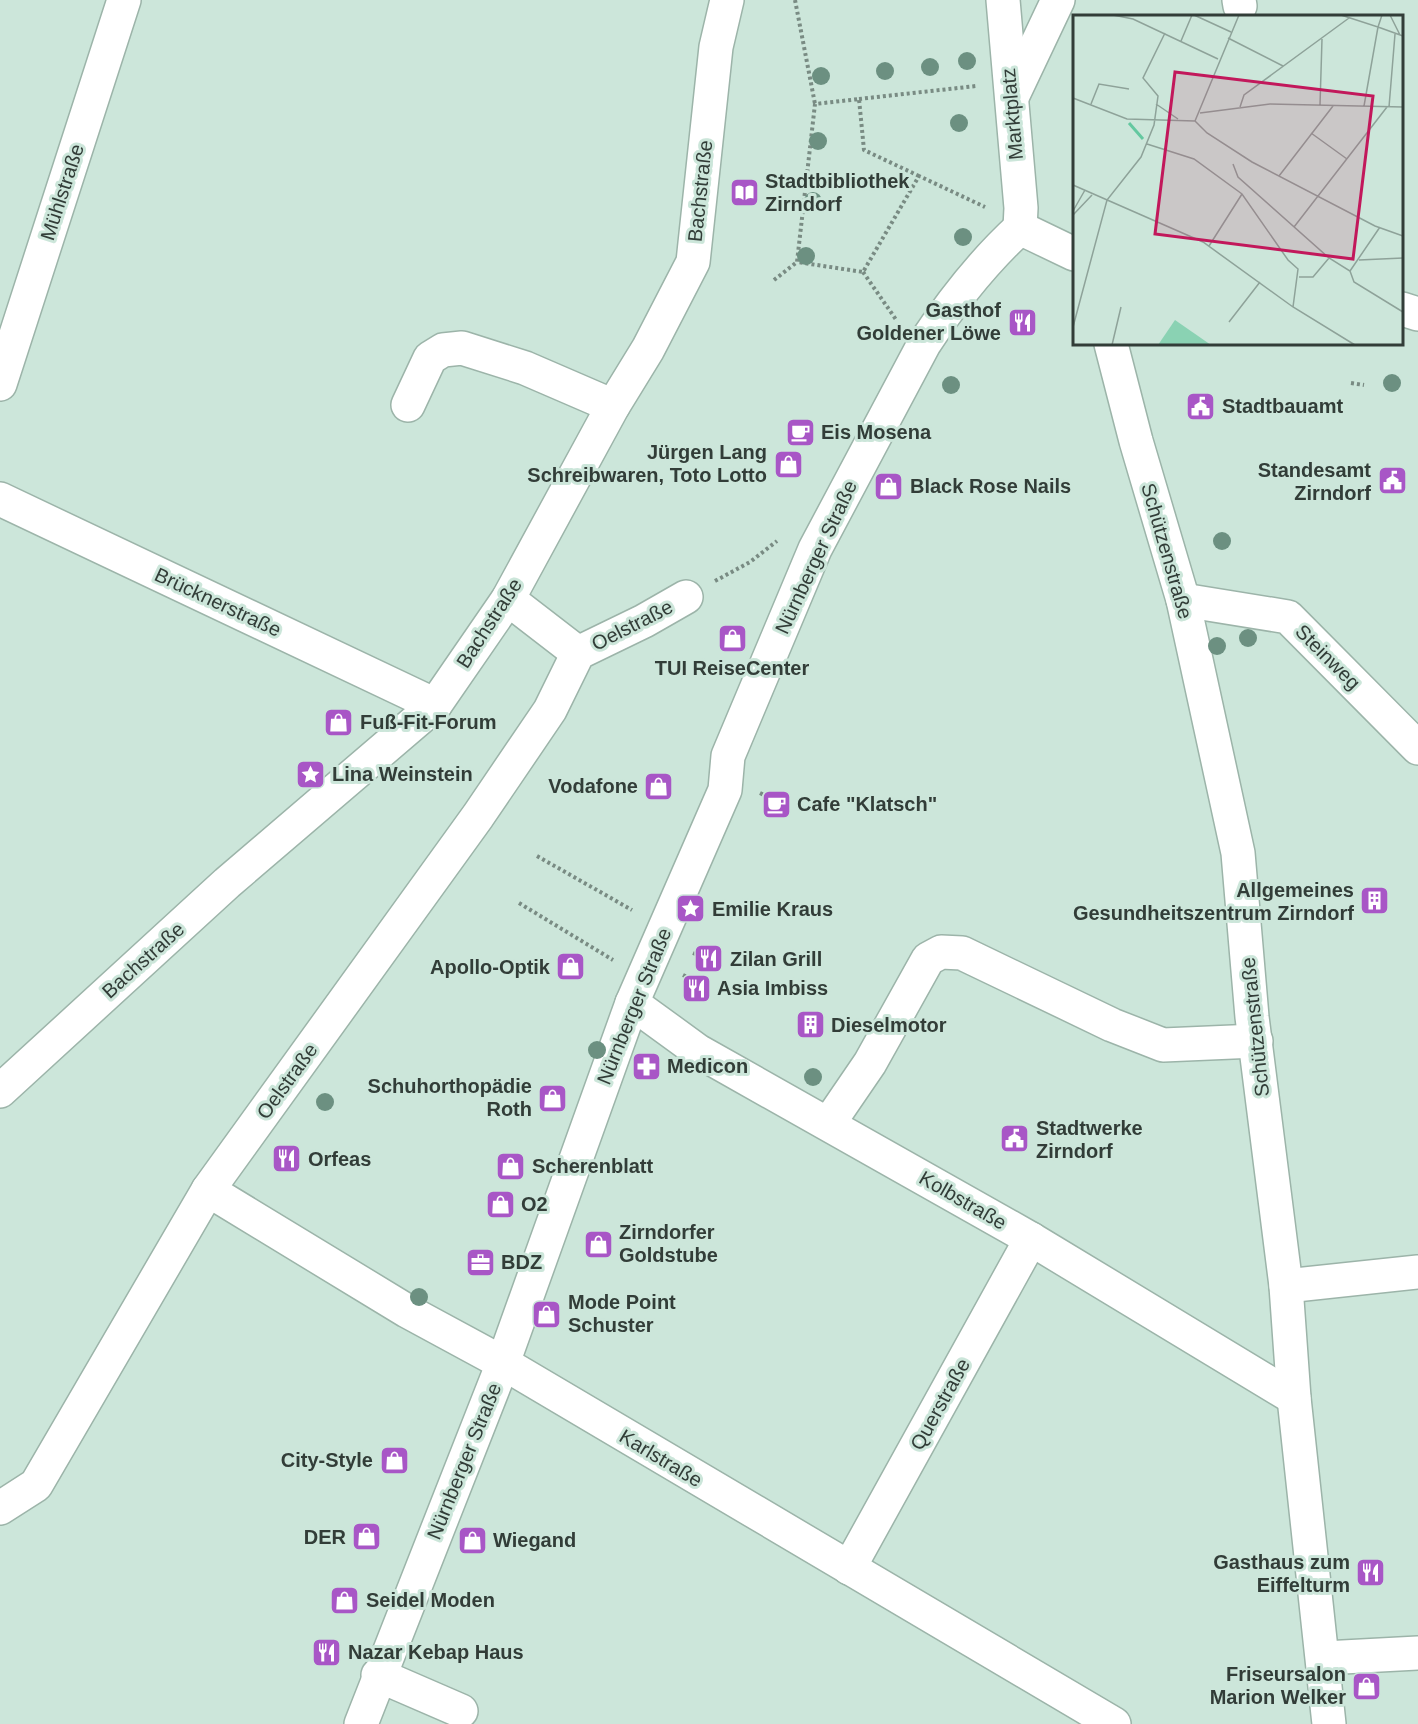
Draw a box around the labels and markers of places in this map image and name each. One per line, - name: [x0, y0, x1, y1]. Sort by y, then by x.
- place label: Stadtbibliothek Zirndorf: [765, 170, 910, 215]
- library icon: Stadtbibliothek Zirndorf: [728, 177, 760, 209]
- place label: Gasthof Goldener Löwe: [857, 299, 1001, 344]
- restaurant icon: Gasthof Goldener Löwe: [1006, 306, 1038, 338]
- public building icon: Stadtbauamt: [1185, 390, 1217, 422]
- place label: Stadtbauamt: [1222, 395, 1343, 417]
- cafe icon: Eis Mosena: [784, 416, 816, 448]
- place label: Eis Mosena: [821, 421, 932, 443]
- place label: Jürgen Lang Schreibwaren, Toto Lotto: [527, 441, 767, 486]
- shop icon: Jürgen Lang Schreibwaren, Toto Lotto: [772, 448, 804, 480]
- place label: Standesamt Zirndorf: [1258, 459, 1371, 504]
- public building icon: Standesamt Zirndorf: [1376, 465, 1408, 497]
- shop icon: Black Rose Nails: [873, 470, 905, 502]
- place label: Black Rose Nails: [910, 475, 1071, 497]
- shop icon: TUI ReiseCenter: [716, 622, 748, 654]
- place label: TUI ReiseCenter: [655, 657, 809, 679]
- shop icon: Fuß-Fit-Forum: [323, 706, 355, 738]
- place label: Fuß-Fit-Forum: [360, 711, 497, 733]
- place icon: Lina Weinstein: [295, 758, 327, 790]
- place label: Lina Weinstein: [332, 763, 473, 785]
- shop icon: Vodafone: [643, 770, 675, 802]
- place label: Vodafone: [548, 775, 638, 797]
- cafe icon: Cafe "Klatsch": [760, 788, 792, 820]
- place label: Cafe "Klatsch": [797, 793, 937, 815]
- place label: Allgemeines Gesundheitszentrum Zirndorf: [1073, 879, 1354, 924]
- building icon: Allgemeines Gesundheitszentrum Zirndorf: [1359, 885, 1391, 917]
- place icon: Emilie Kraus: [675, 893, 707, 925]
- place label: Emilie Kraus: [712, 898, 833, 920]
- restaurant icon: Zilan Grill: [693, 943, 725, 975]
- place label: Zilan Grill: [730, 948, 822, 970]
- shop icon: Apollo-Optik: [555, 951, 587, 983]
- place label: Apollo-Optik: [430, 956, 551, 978]
- restaurant icon: Asia Imbiss: [680, 972, 712, 1004]
- place label: Asia Imbiss: [717, 977, 828, 999]
- building icon: Dieselmotor: [794, 1009, 826, 1041]
- place label: Dieselmotor: [831, 1014, 947, 1036]
- pharmacy icon: Medicon: [630, 1050, 662, 1082]
- place label: Medicon: [667, 1055, 748, 1077]
- place label: Schuhorthopädie Roth: [368, 1075, 532, 1120]
- shop icon: Schuhorthopädie Roth: [537, 1082, 569, 1114]
- place label: Stadtwerke Zirndorf: [1036, 1117, 1143, 1162]
- public building icon: Stadtwerke Zirndorf: [999, 1123, 1031, 1155]
- restaurant icon: Orfeas: [271, 1143, 303, 1175]
- place label: Orfeas: [308, 1148, 371, 1170]
- shop icon: Scherenblatt: [495, 1150, 527, 1182]
- place label: Scherenblatt: [532, 1155, 653, 1177]
- shop icon: O2: [484, 1188, 516, 1220]
- place label: O2: [521, 1193, 548, 1215]
- place label: Zirndorfer Goldstube: [619, 1221, 718, 1266]
- shop icon: Zirndorfer Goldstube: [582, 1228, 614, 1260]
- office icon: BDZ: [464, 1246, 496, 1278]
- place label: BDZ: [501, 1251, 542, 1273]
- place label: Mode Point Schuster: [568, 1291, 676, 1336]
- shop icon: Mode Point Schuster: [531, 1298, 563, 1330]
- shop icon: City-Style: [378, 1444, 410, 1476]
- place label: City-Style: [281, 1449, 373, 1471]
- shop icon: DER: [351, 1521, 383, 1553]
- shop icon: Wiegand: [456, 1524, 488, 1556]
- place label: DER: [304, 1526, 347, 1548]
- place label: Wiegand: [493, 1529, 576, 1551]
- place label: Gasthaus zum Eiffelturm: [1213, 1551, 1350, 1596]
- restaurant icon: Gasthaus zum Eiffelturm: [1355, 1557, 1387, 1589]
- shop icon: Seidel Moden: [329, 1584, 361, 1616]
- place label: Seidel Moden: [366, 1589, 495, 1611]
- restaurant icon: Nazar Kebap Haus: [311, 1636, 343, 1668]
- place label: Nazar Kebap Haus: [348, 1641, 524, 1663]
- place label: Friseursalon Marion Welker: [1210, 1663, 1346, 1708]
- shop icon: Friseursalon Marion Welker: [1351, 1670, 1383, 1702]

